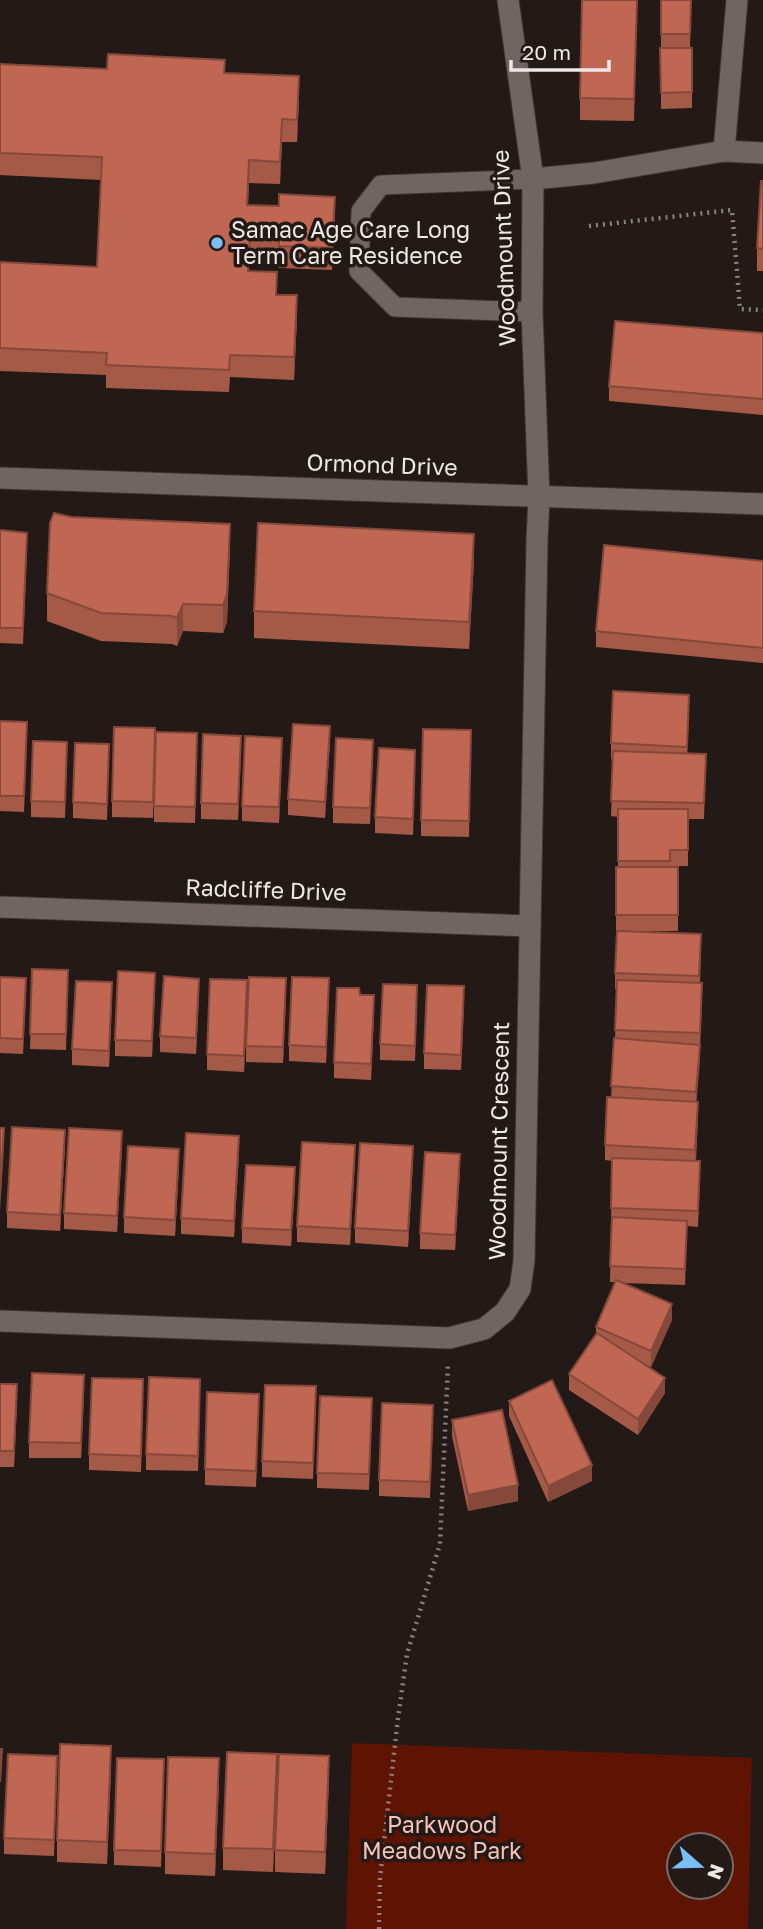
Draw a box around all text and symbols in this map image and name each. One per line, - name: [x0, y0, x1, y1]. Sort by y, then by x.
- scale bar: [511, 28, 609, 72]
- text: 20 m: [522, 39, 571, 65]
- street label: Woodmount Drive: [486, 149, 520, 347]
- place label: Samac Age Care Long Term Care Residence: [231, 215, 470, 269]
- marker: Samac Age Care Long Term Care Residence: [209, 235, 225, 251]
- street label: Ormond Drive: [306, 447, 458, 481]
- street label: Radcliffe Drive: [185, 872, 347, 906]
- street label: Woodmount Crescent: [482, 1021, 514, 1261]
- park label: Parkwood Meadows Park: [362, 1810, 522, 1864]
- north arrow: [665, 1831, 735, 1901]
- text: N: [703, 1861, 730, 1883]

